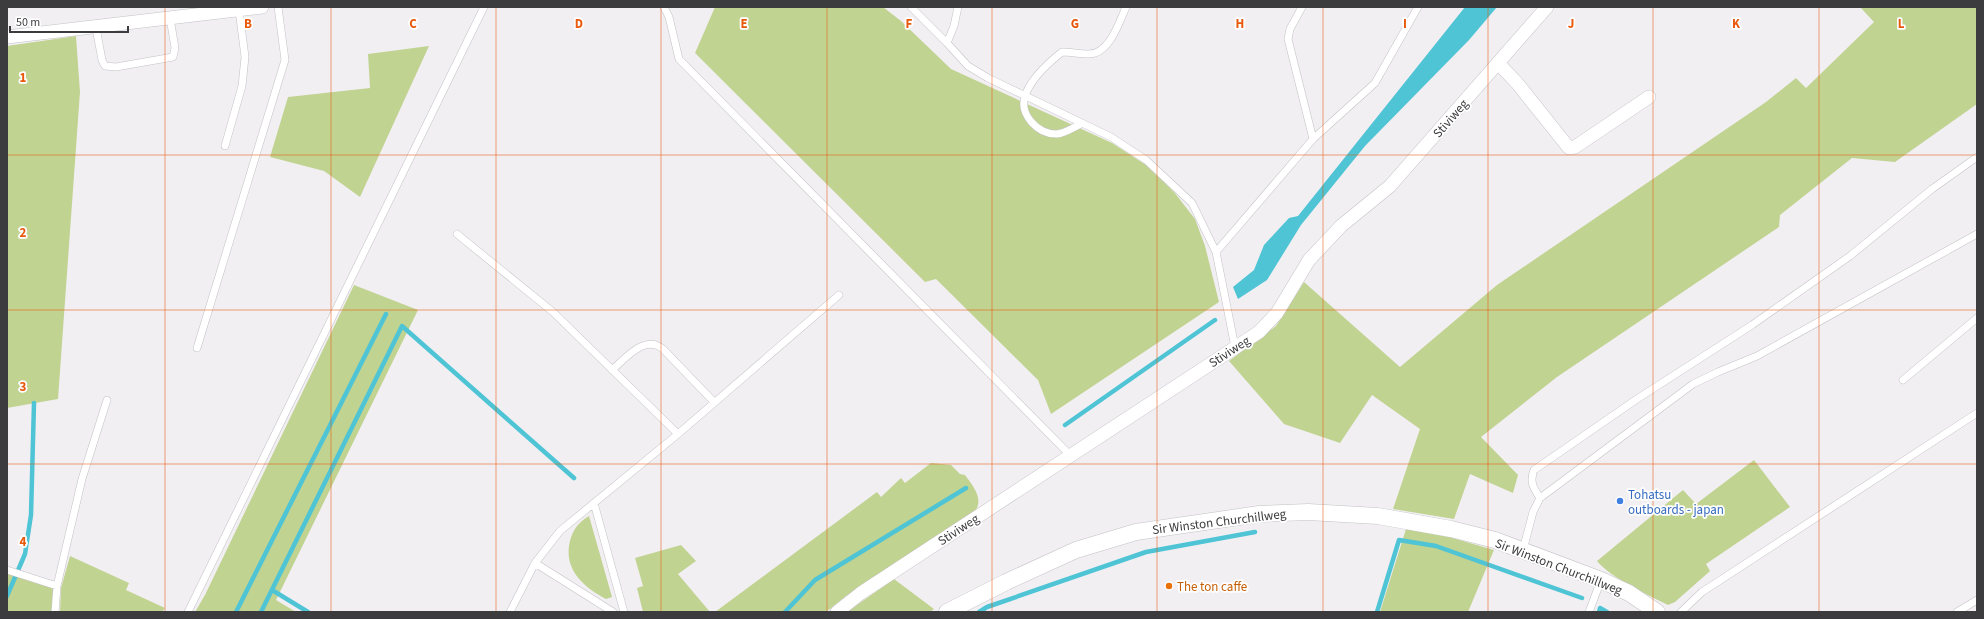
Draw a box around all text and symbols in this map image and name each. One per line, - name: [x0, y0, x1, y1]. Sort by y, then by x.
- scale bar: [10, 8, 128, 34]
- text: 50 m: [16, 14, 40, 31]
- text: B: [244, 15, 252, 33]
- text: C: [409, 15, 417, 33]
- text: D: [575, 15, 583, 33]
- text: E: [740, 15, 748, 33]
- text: F: [906, 15, 913, 33]
- text: G: [1071, 15, 1079, 33]
- text: H: [1236, 15, 1244, 33]
- text: I: [1403, 15, 1407, 33]
- text: J: [1568, 15, 1574, 33]
- text: K: [1732, 15, 1741, 33]
- text: L: [1898, 15, 1905, 33]
- text: 1: [20, 69, 27, 87]
- street label: Stiviweg: [1429, 95, 1473, 142]
- text: 2: [20, 224, 27, 242]
- street label: Stiviweg: [1205, 332, 1254, 372]
- text: 3: [20, 378, 27, 396]
- place label: Tohatsu outboards - japan: [1628, 486, 1724, 519]
- marker: Tohatsu outboards - japan: [1615, 496, 1625, 506]
- street label: Sir Winston Churchillweg: [1151, 505, 1288, 539]
- street label: Stiviweg: [934, 510, 983, 550]
- text: 4: [20, 533, 27, 551]
- street label: Sir Winston Churchillweg: [1492, 534, 1625, 600]
- place label: The ton caffe: [1177, 578, 1247, 596]
- marker: The ton caffe: [1164, 581, 1174, 591]

